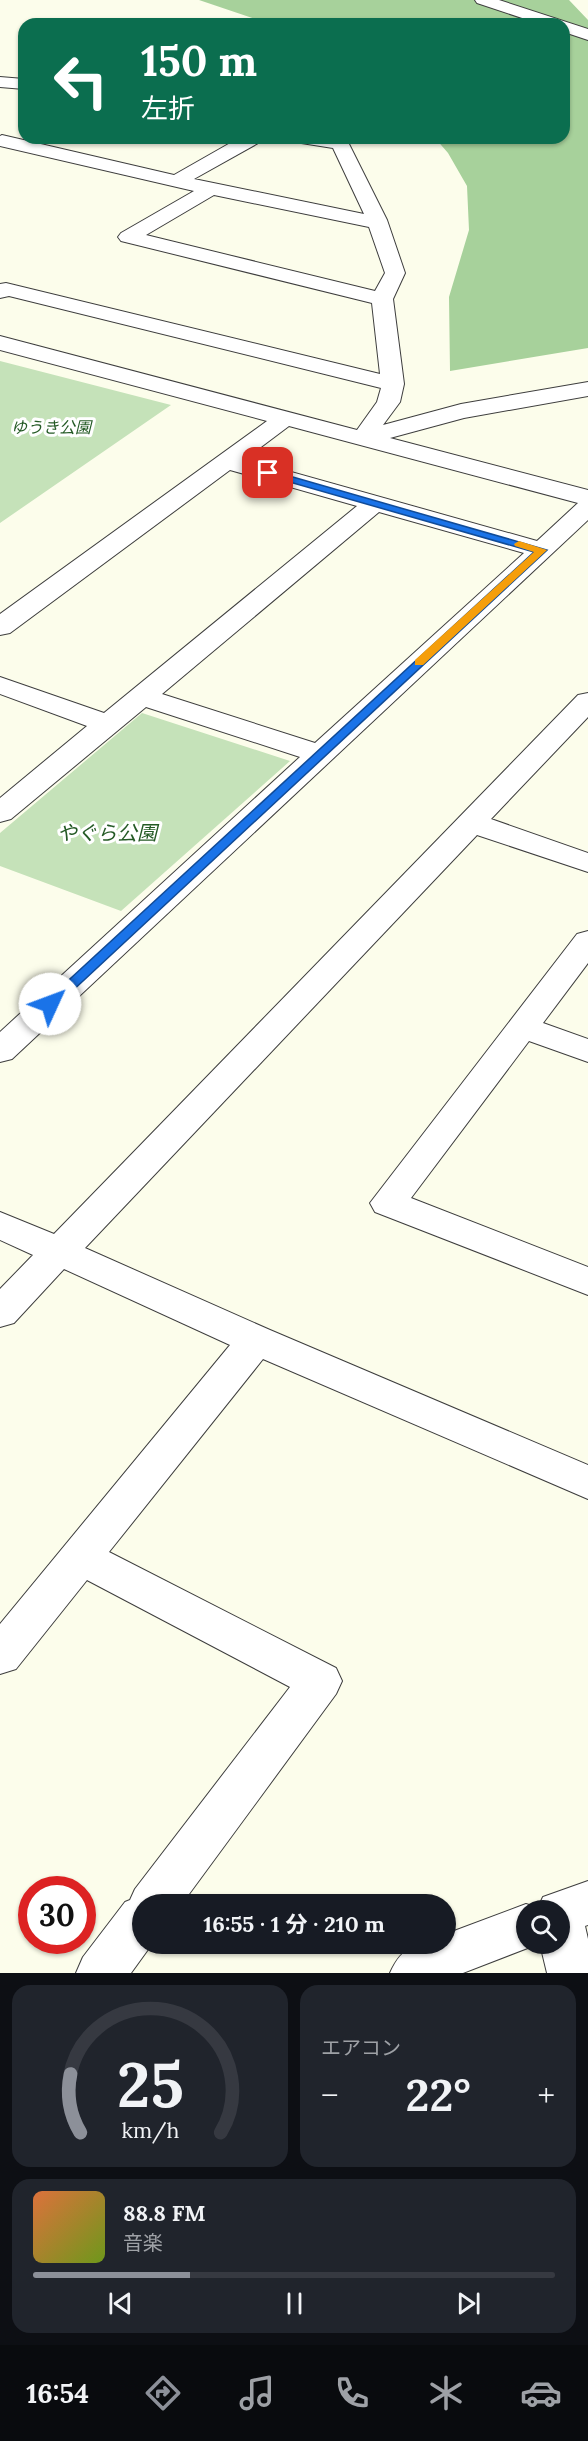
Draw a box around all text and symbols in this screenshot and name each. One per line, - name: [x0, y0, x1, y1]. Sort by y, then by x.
- text: 150 m: [141, 34, 257, 88]
- icon: left: [42, 42, 120, 120]
- text: 左折: [141, 91, 195, 125]
- park label: ゆうき公園: [11, 417, 93, 437]
- pin: [242, 447, 293, 498]
- icon: arrive: [251, 456, 284, 489]
- park label: やぐら公園: [57, 820, 160, 845]
- position arrow: [18, 972, 82, 1036]
- speed limit sign: 30: [18, 1876, 96, 1954]
- map controls: [516, 1900, 570, 1954]
- button: search: [516, 1900, 570, 1954]
- text: 16:55 · 1 分 · 210 m: [203, 1910, 385, 1938]
- text: エアコン: [321, 2035, 401, 2060]
- text: 25: [117, 2044, 183, 2124]
- text: 22°: [405, 2066, 471, 2123]
- text: −: [321, 2074, 339, 2116]
- text: +: [537, 2074, 555, 2116]
- text: km/h: [121, 2116, 179, 2144]
- text: 88.8 FM: [123, 2199, 206, 2227]
- text: 音楽: [123, 2230, 163, 2255]
- icon: previous: [104, 2287, 137, 2320]
- icon: pause: [278, 2287, 311, 2320]
- icon: next: [452, 2287, 485, 2320]
- icon: directions: [142, 2372, 184, 2414]
- icon: music: [236, 2372, 278, 2414]
- icon: phone: [331, 2372, 373, 2414]
- icon: climate: [425, 2372, 467, 2414]
- icon: car: [520, 2372, 562, 2414]
- text: 16:54: [26, 2376, 89, 2410]

